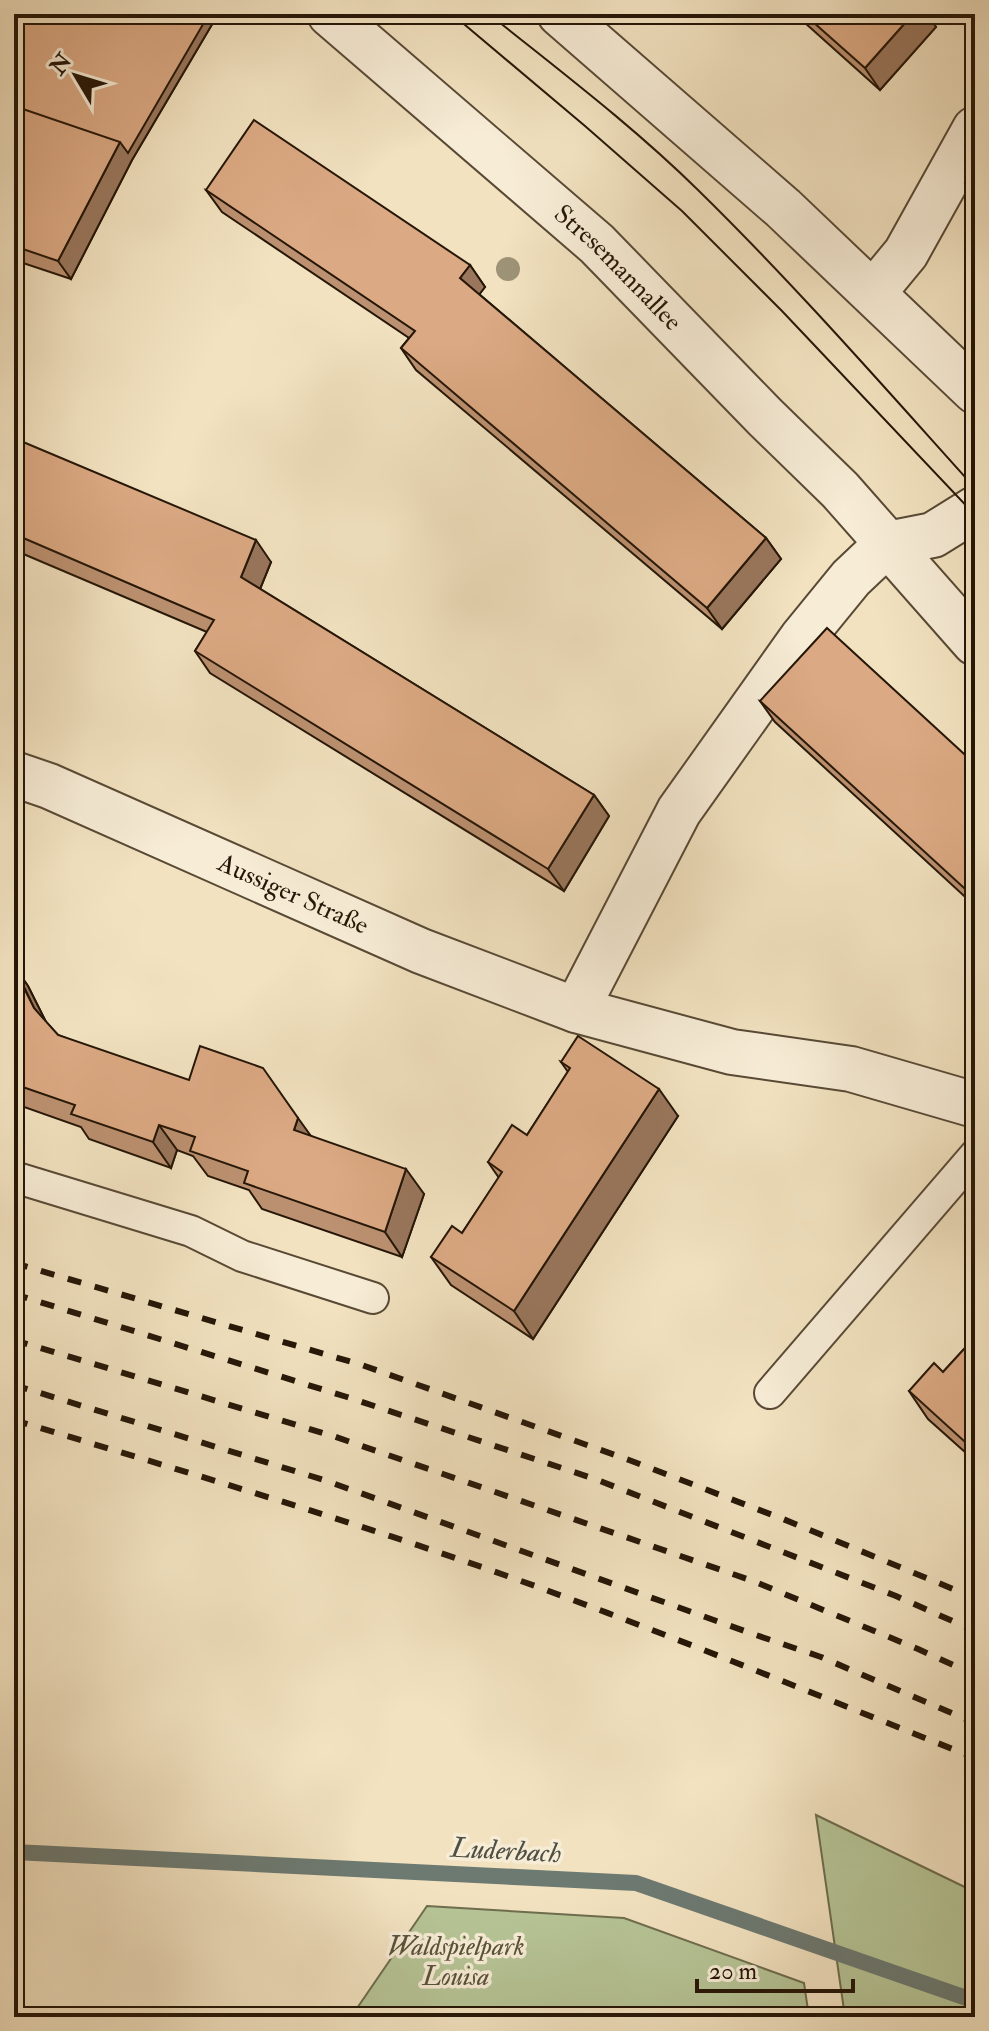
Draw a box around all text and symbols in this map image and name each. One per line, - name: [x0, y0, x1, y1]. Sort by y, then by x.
- north arrow: [36, 36, 116, 116]
- text: N: [43, 48, 78, 81]
- street label: Stresemannallee: [547, 198, 689, 338]
- street label: Aussiger Straße: [212, 846, 374, 942]
- water label: Luderbach: [449, 1831, 562, 1871]
- park label: Waldspielpark Louisa: [387, 1931, 525, 1993]
- scale bar: [697, 1943, 853, 1993]
- text: 20 m: [709, 1956, 758, 1987]

